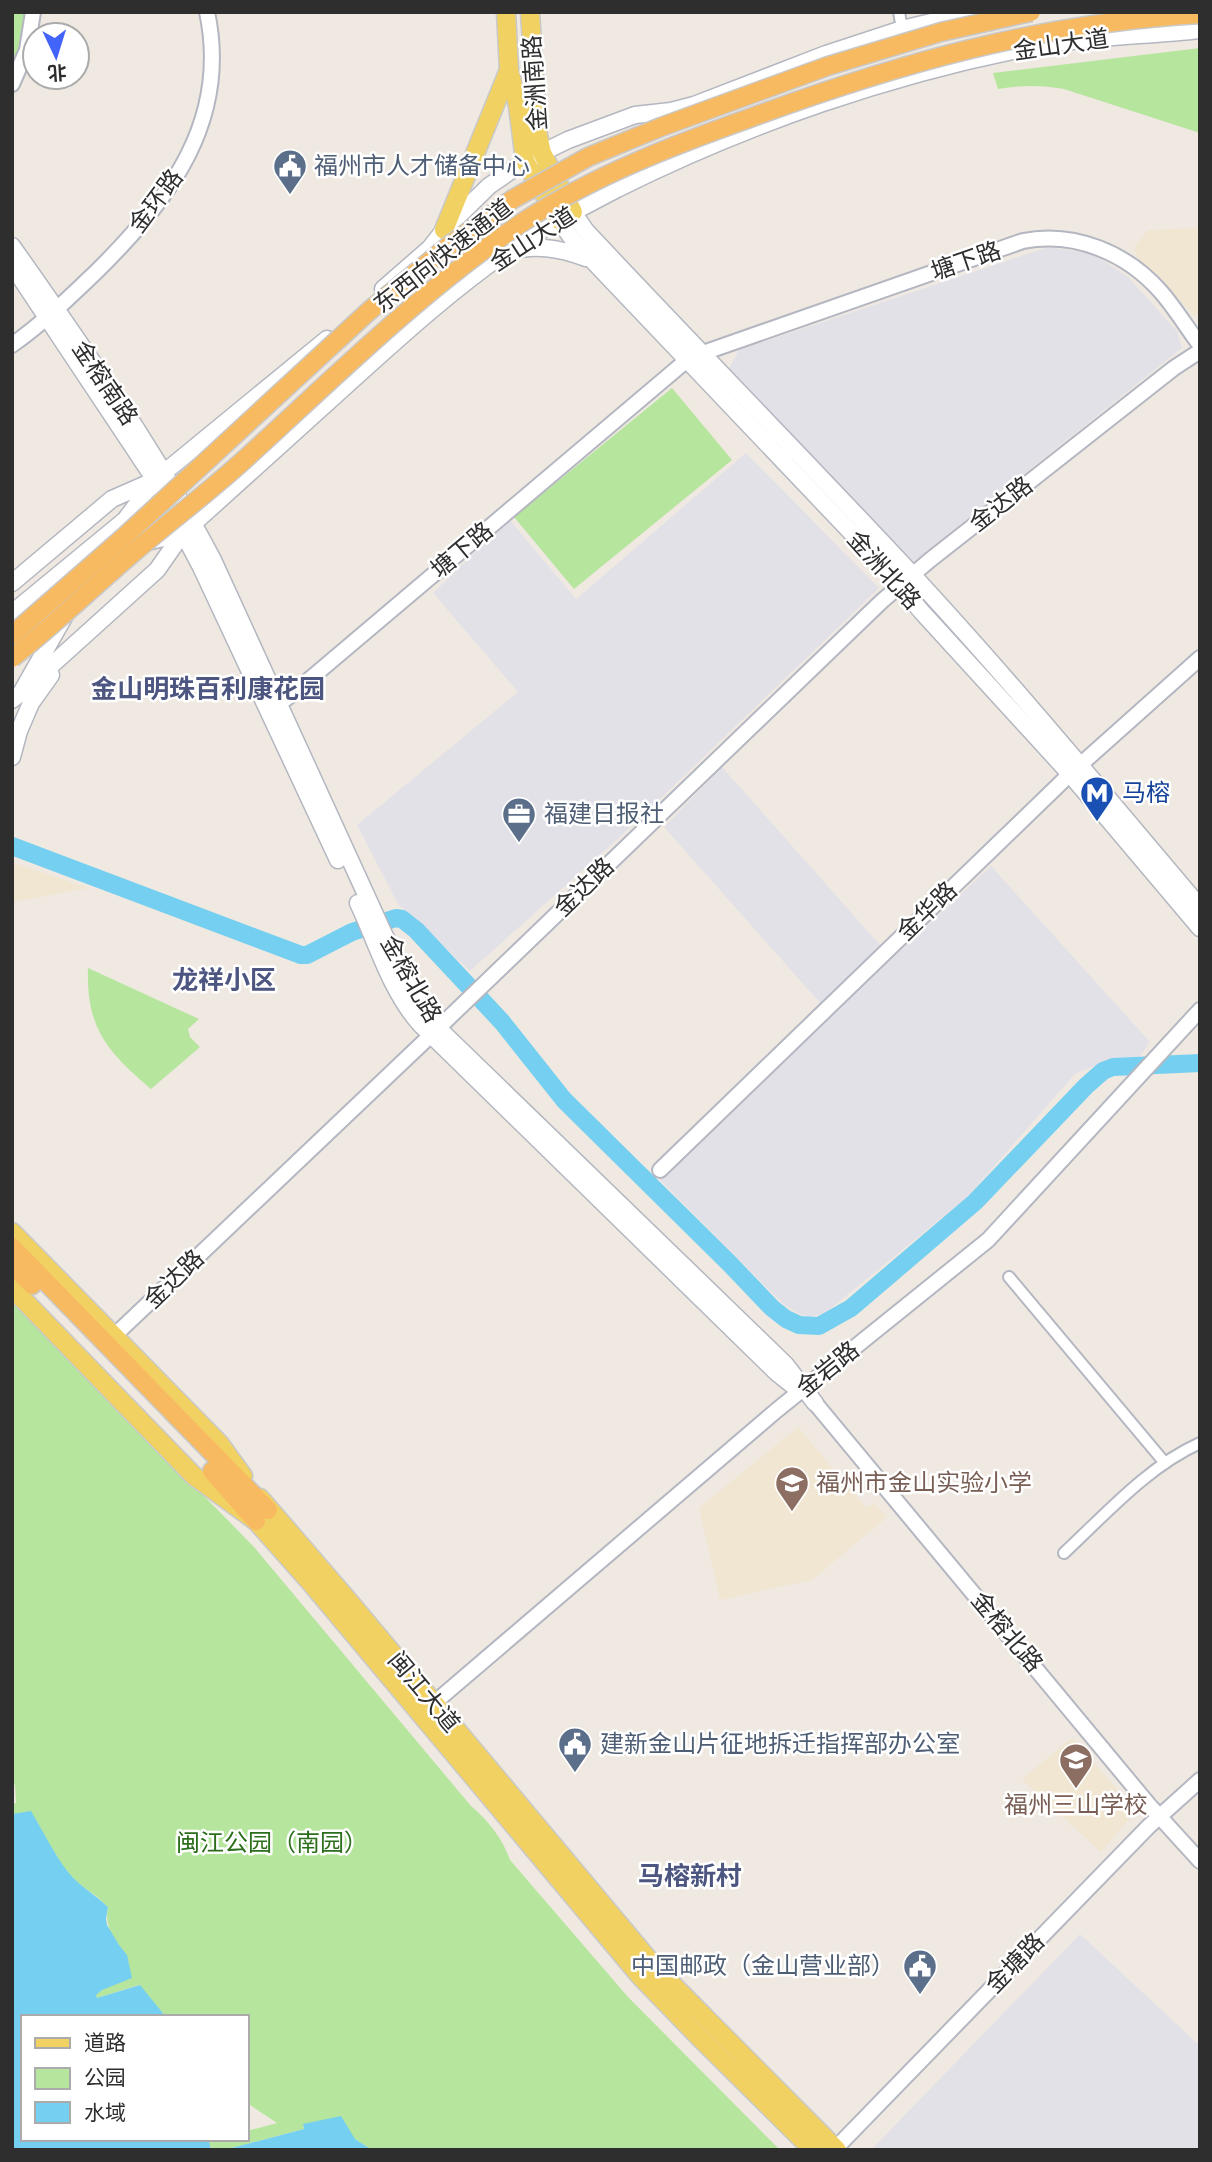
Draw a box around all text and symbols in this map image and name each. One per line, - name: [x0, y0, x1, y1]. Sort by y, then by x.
- north arrow: [21, 21, 91, 91]
- street label: 金山大道: [1011, 23, 1110, 66]
- street label: 金洲南路: [517, 34, 552, 132]
- text: 北: [47, 60, 67, 85]
- public building icon: 福州市人才储备中心: [271, 147, 309, 196]
- place label: 福州市人才储备中心: [314, 151, 530, 180]
- street label: 金环路: [122, 163, 189, 238]
- street label: 东西向快速通道: [368, 192, 518, 319]
- street label: 金山大道: [485, 200, 581, 277]
- street label: 塘下路: [927, 235, 1005, 286]
- street label: 金榕南路: [67, 335, 144, 431]
- street label: 金达路: [963, 470, 1038, 537]
- street label: 塘下路: [425, 515, 499, 584]
- street label: 金洲北路: [841, 524, 927, 615]
- district label: 金山明珠百利康花园: [91, 673, 325, 705]
- metro station icon: 马榕: [1078, 774, 1116, 823]
- place label: 马榕: [1122, 778, 1170, 807]
- office icon: 福建日报社: [500, 795, 538, 844]
- place label: 福建日报社: [544, 799, 664, 828]
- street label: 金达路: [548, 851, 620, 922]
- street label: 金华路: [891, 875, 963, 946]
- street label: 金榕北路: [375, 930, 448, 1028]
- district label: 龙祥小区: [172, 964, 276, 996]
- street label: 金达路: [138, 1243, 210, 1314]
- street label: 金岩路: [791, 1335, 865, 1403]
- school or university icon: 福州市金山实验小学: [773, 1464, 811, 1513]
- place label: 福州市金山实验小学: [816, 1468, 1032, 1497]
- street label: 金榕北路: [965, 1586, 1049, 1678]
- street label: 闽江大道: [382, 1646, 466, 1738]
- public building icon: 建新金山片征地拆迁指挥部办公室: [556, 1725, 594, 1774]
- place label: 建新金山片征地拆迁指挥部办公室: [600, 1729, 960, 1758]
- school or university icon: 福州三山学校: [1057, 1741, 1095, 1790]
- place label: 福州三山学校: [1004, 1790, 1148, 1819]
- park label: 闽江公园（南园）: [176, 1828, 368, 1857]
- district label: 马榕新村: [638, 1860, 742, 1892]
- street label: 金塘路: [979, 1927, 1050, 1999]
- public building icon: 中国邮政（金山营业部）: [901, 1947, 939, 1996]
- place label: 中国邮政（金山营业部）: [631, 1951, 895, 1980]
- legend: [21, 2015, 248, 2141]
- text: 道路: [84, 2030, 126, 2055]
- text: 公园: [84, 2065, 126, 2090]
- text: 水域: [84, 2100, 126, 2125]

